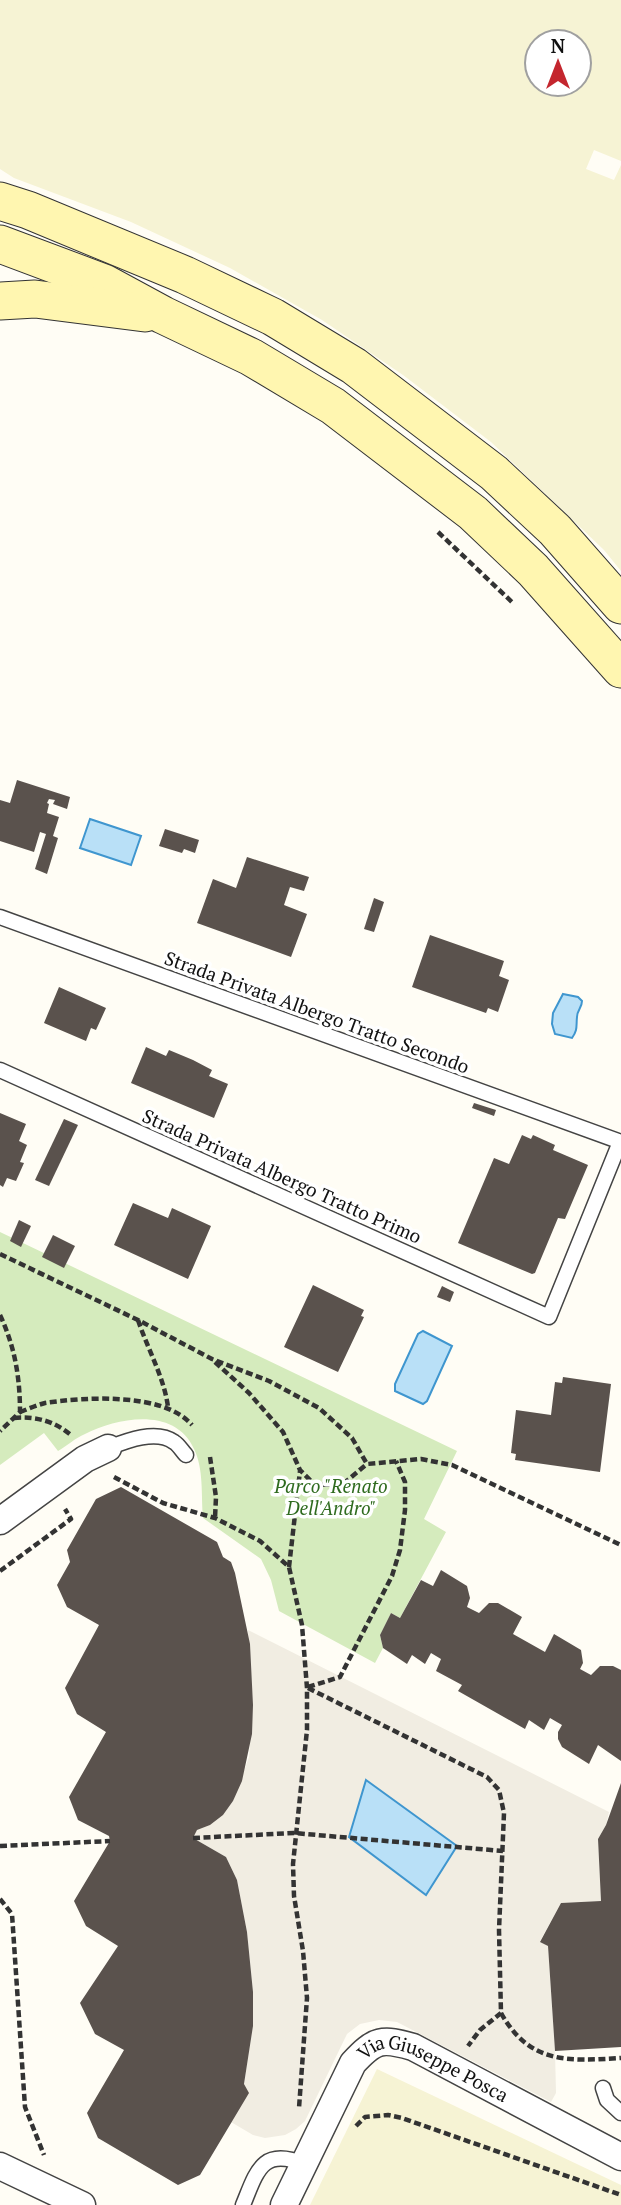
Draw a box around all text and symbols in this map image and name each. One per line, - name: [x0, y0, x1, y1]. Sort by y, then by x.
- north arrow: [523, 28, 593, 98]
- text: N: [551, 33, 566, 58]
- street label: Strada Privata Albergo Tratto Secondo: [161, 945, 473, 1078]
- street label: Strada Privata Albergo Tratto Primo: [139, 1103, 426, 1249]
- park label: Parco "Renato Dell'Andro": [273, 1473, 388, 1520]
- street label: Via Giuseppe Posca: [351, 2029, 513, 2107]

